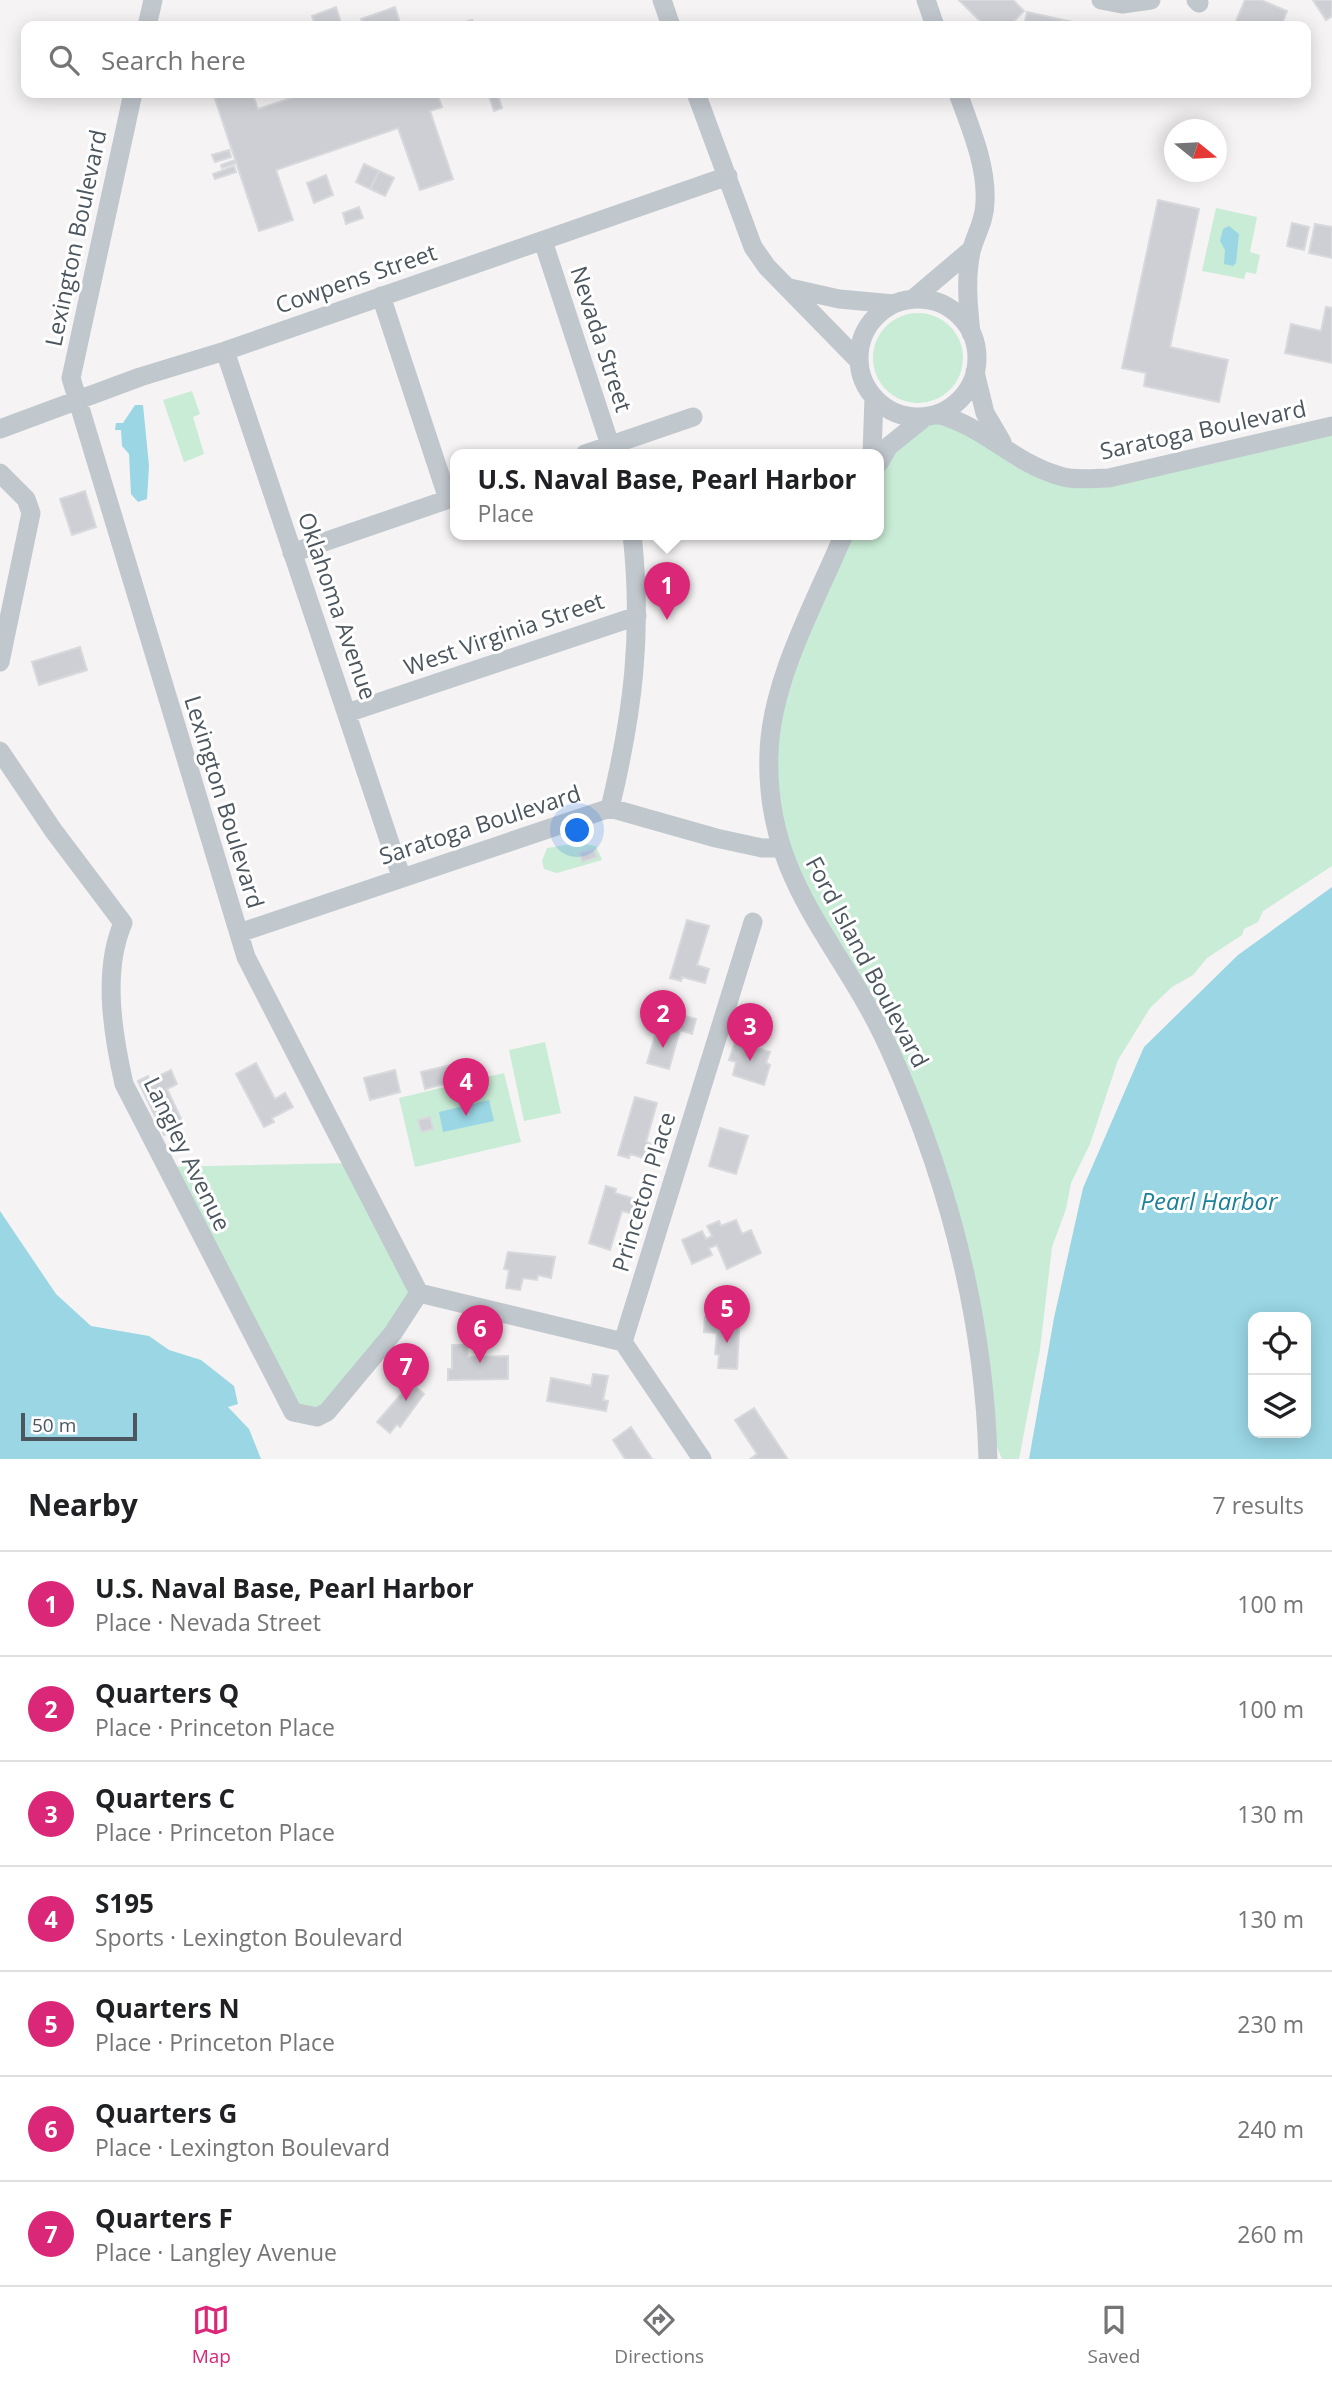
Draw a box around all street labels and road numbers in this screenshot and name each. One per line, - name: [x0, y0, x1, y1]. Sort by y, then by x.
- street label: Lexington Boulevard: [36, 127, 114, 349]
- street label: Cowpens Street: [271, 236, 441, 321]
- street label: Nevada Street: [563, 262, 641, 416]
- street label: Saratoga Boulevard: [1097, 392, 1309, 467]
- street label: Oklahoma Avenue: [291, 508, 385, 704]
- street label: West Virginia Street: [399, 584, 608, 682]
- street label: Lexington Boulevard: [177, 691, 273, 912]
- street label: Saratoga Boulevard: [375, 776, 585, 872]
- street label: Ford Island Boulevard: [799, 850, 937, 1073]
- street label: Langley Avenue: [137, 1071, 239, 1236]
- street label: Princeton Place: [604, 1108, 683, 1276]

